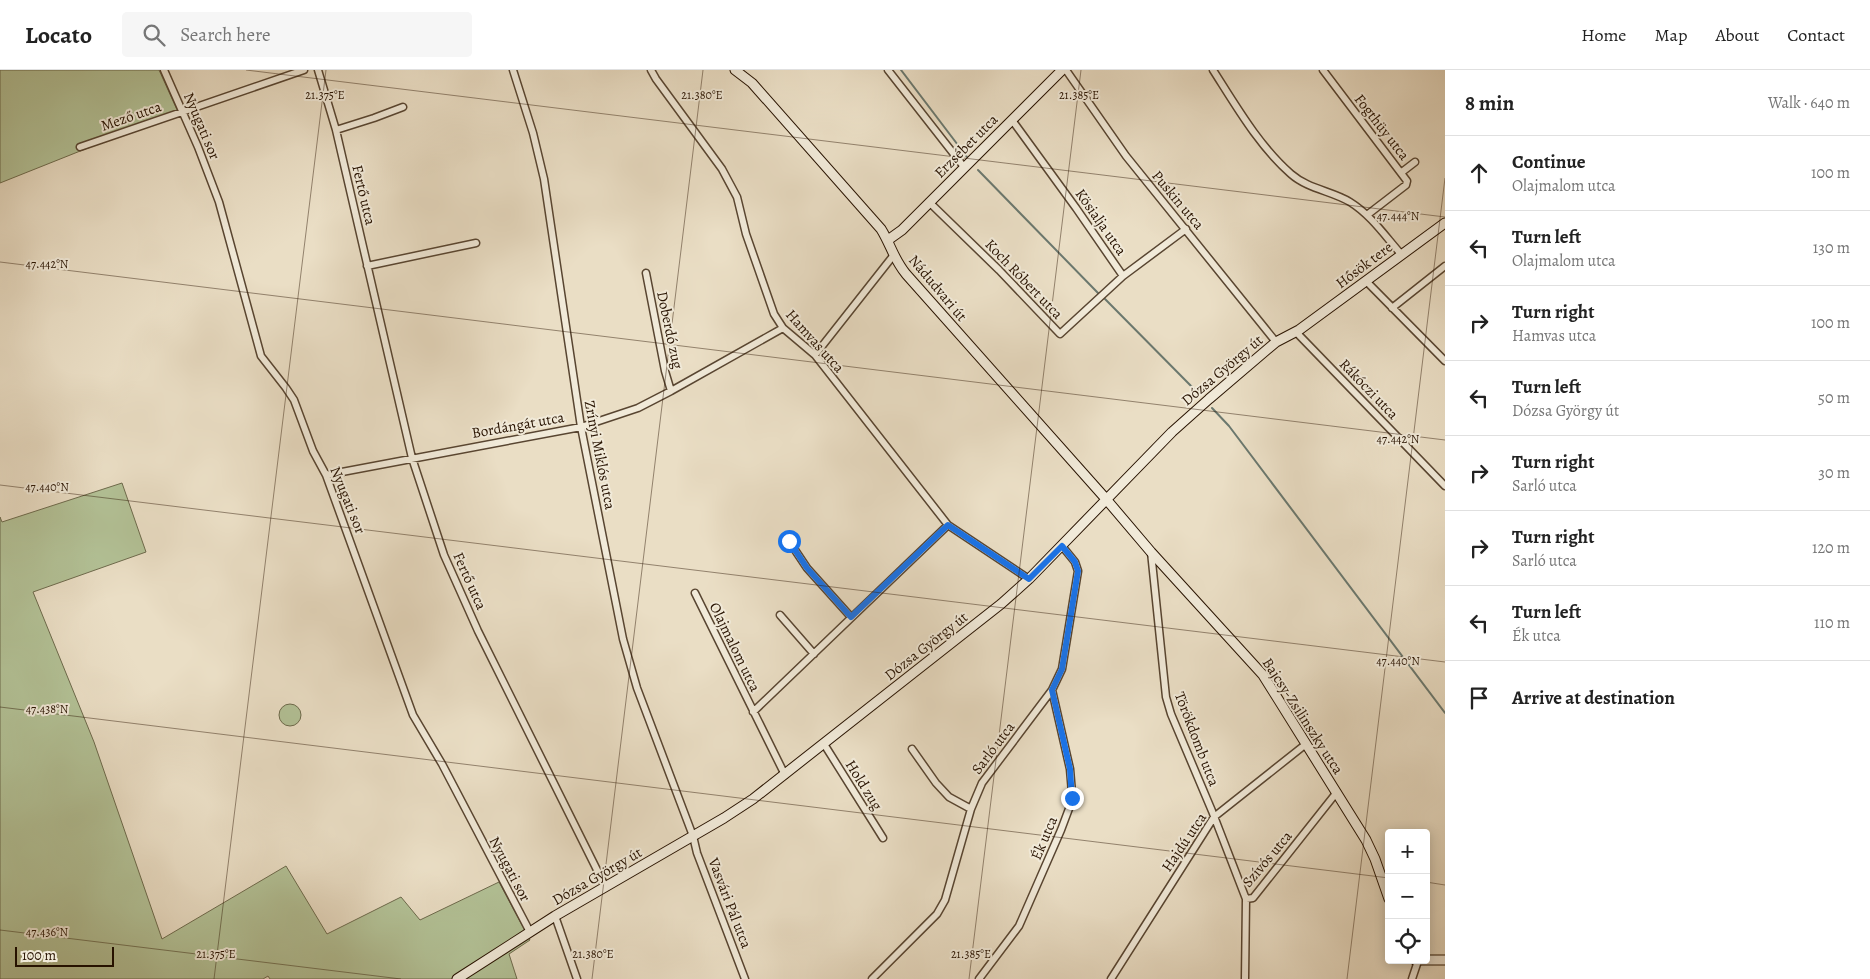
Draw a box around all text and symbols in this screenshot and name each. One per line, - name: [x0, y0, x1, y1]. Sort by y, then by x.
- search box: [122, 12, 472, 57]
- text: Locato: [25, 19, 92, 51]
- icon: search: [140, 21, 168, 49]
- text: Search here: [180, 22, 271, 48]
- text: Home: [1581, 23, 1626, 47]
- text: Map: [1654, 23, 1687, 47]
- text: About: [1715, 23, 1759, 47]
- text: Contact: [1787, 23, 1845, 47]
- text: 21.375°E: [305, 87, 345, 103]
- text: 21.380°E: [681, 87, 723, 103]
- text: 21.385°E: [1059, 87, 1099, 103]
- street label: Nyugati sor: [179, 89, 225, 163]
- text: 8 min: [1465, 89, 1514, 117]
- street label: Fogthüy utca: [1350, 90, 1414, 164]
- text: Walk · 640 m: [1768, 92, 1850, 114]
- street label: Mező utca: [98, 96, 164, 136]
- street label: Erzsébet utca: [930, 110, 1002, 182]
- text: Continue: [1512, 149, 1586, 175]
- icon: ahead: [1465, 159, 1493, 187]
- text: 100 m: [1811, 162, 1850, 184]
- street label: Fertő utca: [347, 163, 381, 227]
- street label: Puskin utca: [1147, 166, 1209, 234]
- text: Olajmalom utca: [1512, 175, 1616, 197]
- street label: Kösialja utca: [1071, 185, 1131, 259]
- text: 47.444°N: [1377, 208, 1420, 224]
- text: Turn left: [1512, 224, 1581, 250]
- icon: left: [1465, 234, 1493, 262]
- street label: Koch Róbert utca: [981, 235, 1067, 323]
- street label: Hősök tere: [1331, 237, 1397, 293]
- text: 130 m: [1813, 237, 1850, 259]
- street label: Nádudvari út: [904, 250, 972, 326]
- text: Olajmalom utca: [1512, 250, 1616, 272]
- text: 47.442°N: [26, 256, 69, 272]
- street label: Doberdó zug: [652, 289, 688, 371]
- text: Turn right: [1512, 299, 1594, 325]
- street label: Hamvas utca: [781, 305, 849, 377]
- icon: right: [1465, 309, 1493, 337]
- text: 100 m: [1811, 312, 1850, 334]
- text: Hamvas utca: [1512, 325, 1596, 347]
- street label: Dózsa György út: [1177, 330, 1267, 410]
- street label: Rákóczi utca: [1335, 354, 1403, 424]
- text: Turn left: [1512, 374, 1581, 400]
- icon: left: [1465, 384, 1493, 412]
- text: 50 m: [1818, 387, 1850, 409]
- street label: Zrínyi Miklós utca: [580, 399, 620, 511]
- text: Dózsa György út: [1512, 400, 1619, 422]
- street label: Bordángát utca: [470, 407, 566, 443]
- text: 47.442°N: [1377, 431, 1420, 447]
- text: Turn right: [1512, 449, 1594, 475]
- icon: right: [1465, 459, 1493, 487]
- text: 30 m: [1818, 462, 1850, 484]
- street label: Nyugati sor: [325, 463, 371, 537]
- text: Sarló utca: [1512, 475, 1577, 497]
- text: 47.440°N: [25, 479, 69, 495]
- text: Turn right: [1512, 524, 1594, 550]
- route start: [778, 530, 801, 553]
- icon: right: [1465, 534, 1493, 562]
- text: 120 m: [1812, 537, 1850, 559]
- street label: Fertő utca: [448, 549, 492, 613]
- text: Sarló utca: [1512, 550, 1577, 572]
- street label: Olajmalom utca: [705, 599, 765, 695]
- text: Turn left: [1512, 599, 1581, 625]
- street label: Dózsa György út: [880, 607, 972, 685]
- icon: left: [1465, 609, 1493, 637]
- text: 110 m: [1814, 612, 1850, 634]
- text: Ék utca: [1512, 625, 1561, 647]
- text: 47.440°N: [1376, 653, 1420, 669]
- street label: Bajcsy-Zsilinszky utca: [1258, 654, 1348, 778]
- icon: arrive: [1465, 684, 1493, 712]
- text: Arrive at destination: [1512, 685, 1675, 711]
- street label: Törökdomb utca: [1170, 689, 1224, 789]
- text: 47.438°N: [26, 701, 69, 717]
- street label: Sarló utca: [967, 718, 1019, 778]
- street label: Hold zug: [841, 756, 887, 814]
- route end: [1061, 787, 1084, 810]
- street label: Hajdú utca: [1157, 809, 1211, 875]
- street label: Ék utca: [1026, 813, 1062, 863]
- street label: Szívós utca: [1237, 826, 1297, 892]
- map controls: [1385, 829, 1430, 964]
- button: +: [1385, 829, 1430, 874]
- street label: Nyugati sor: [485, 833, 536, 905]
- street label: Dózsa György út: [548, 842, 646, 910]
- street label: Vasvári Pál utca: [703, 854, 756, 951]
- button: −: [1385, 874, 1430, 919]
- button: locate: [1385, 919, 1430, 964]
- text: 47.436°N: [26, 924, 69, 940]
- scale bar: [15, 944, 114, 967]
- text: 100 m: [22, 946, 56, 965]
- text: 21.375°E: [196, 946, 236, 962]
- text: 21.380°E: [572, 946, 614, 962]
- text: 21.385°E: [951, 946, 991, 962]

